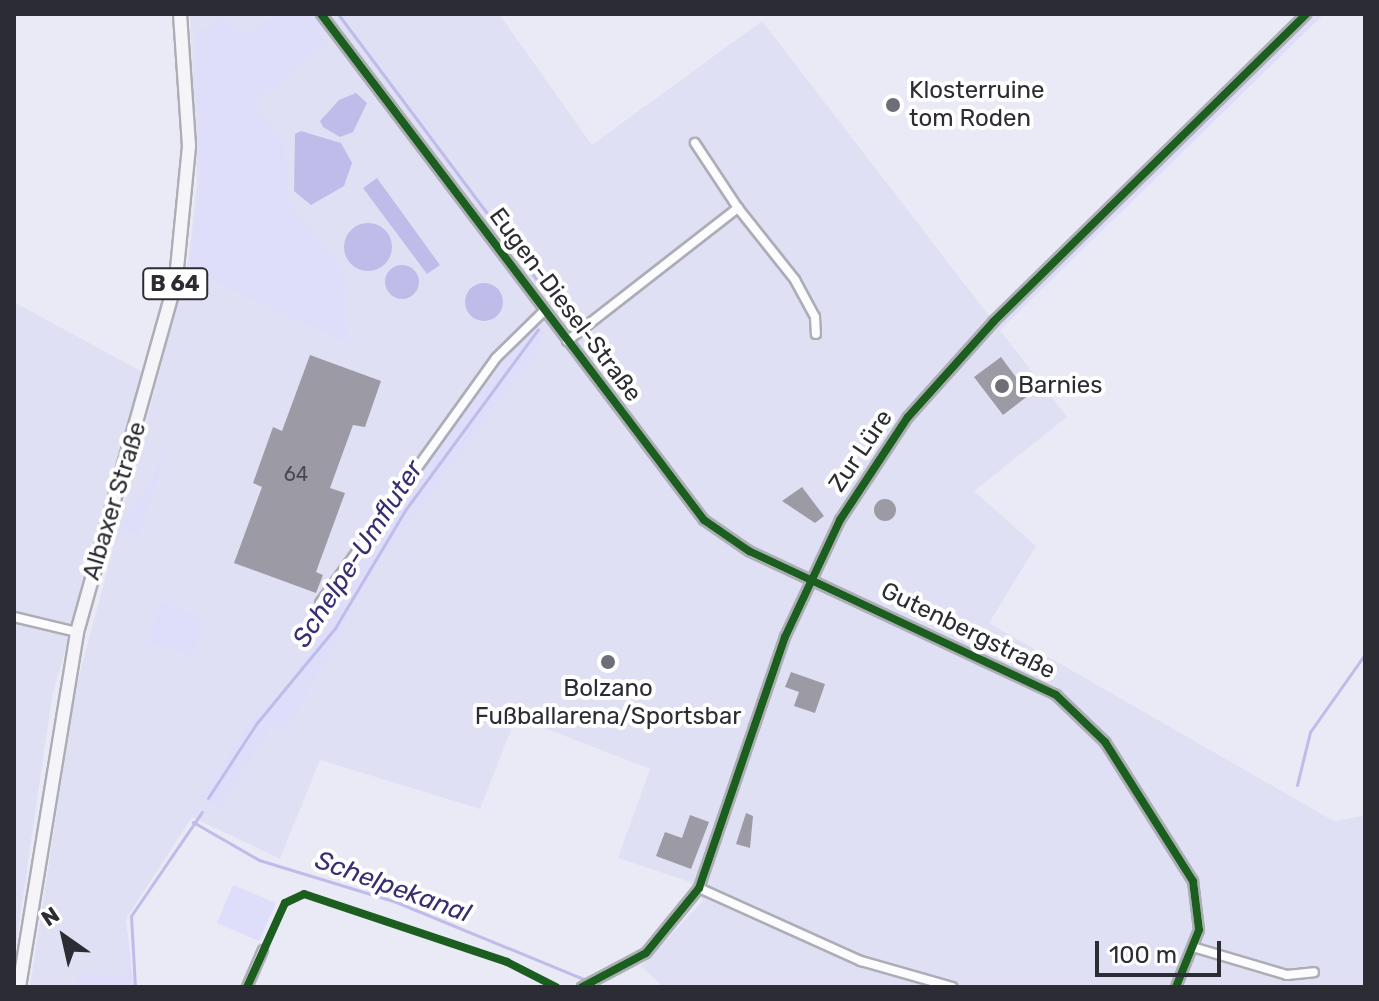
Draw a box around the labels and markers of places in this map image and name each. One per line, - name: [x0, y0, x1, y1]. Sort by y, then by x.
- place label: Klosterruine tom Roden: [909, 77, 1045, 133]
- marker: Klosterruine tom Roden: [884, 96, 902, 114]
- place label: Barnies: [1018, 372, 1102, 400]
- marker: Barnies: [993, 377, 1011, 395]
- marker: Bolzano Fußballarena/Sportsbar: [599, 653, 617, 671]
- place label: Bolzano Fußballarena/Sportsbar: [475, 675, 741, 731]

